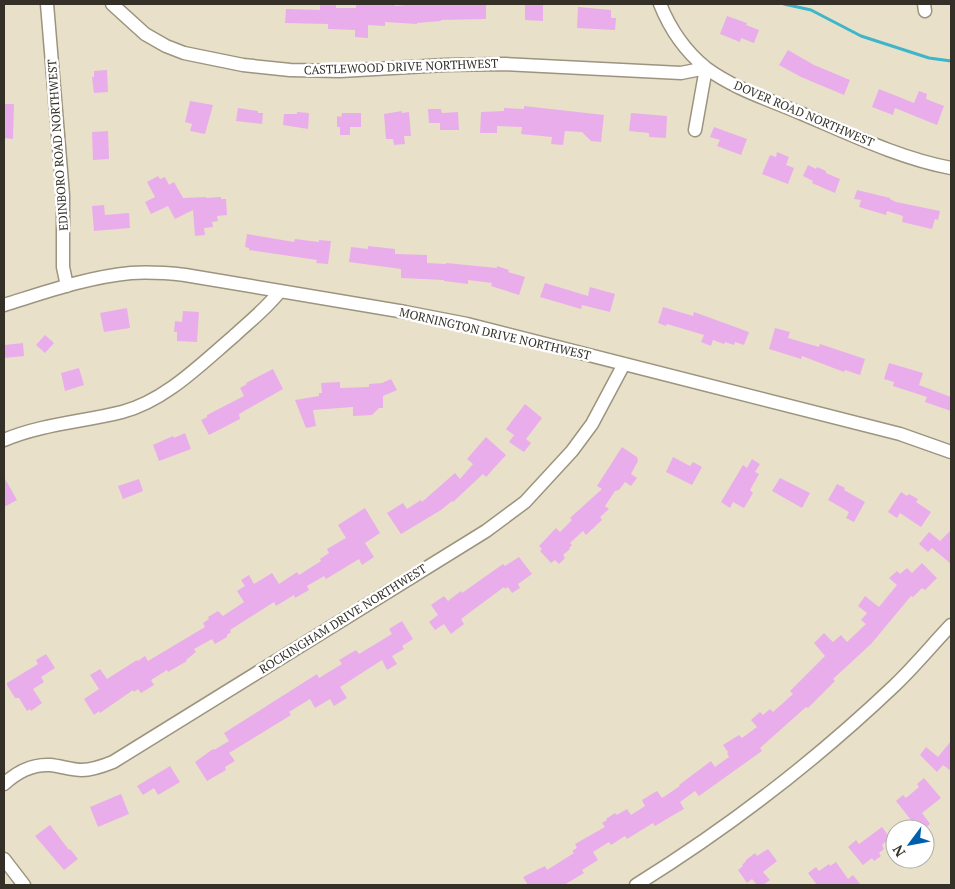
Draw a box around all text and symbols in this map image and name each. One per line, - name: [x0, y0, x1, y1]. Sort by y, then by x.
- street label: CASTLEWOOD DRIVE NORTHWEST: [304, 56, 499, 77]
- street label: EDINBORO ROAD NORTHWEST: [44, 58, 71, 231]
- street label: DOVER ROAD NORTHWEST: [732, 77, 877, 150]
- street label: MORNINGTON DRIVE NORTHWEST: [398, 304, 593, 363]
- street label: ROCKINGHAM DRIVE NORTHWEST: [256, 560, 430, 676]
- north arrow: [885, 819, 935, 869]
- text: N: [887, 841, 909, 861]

